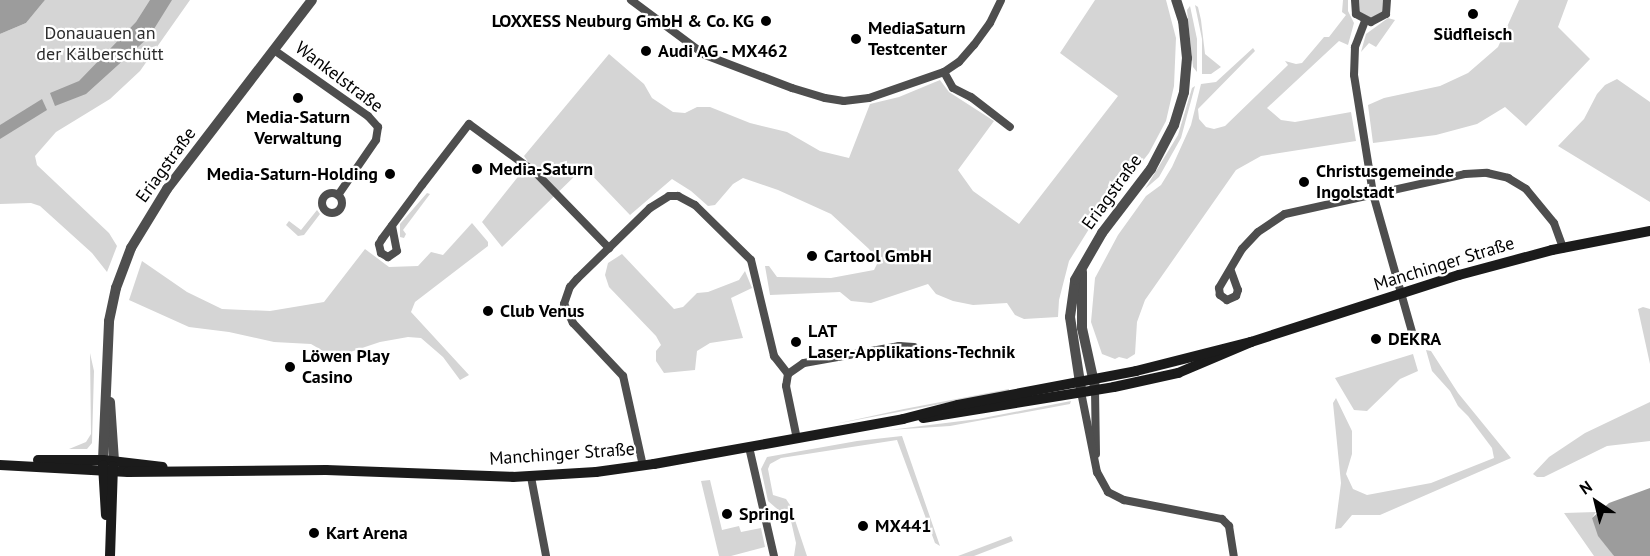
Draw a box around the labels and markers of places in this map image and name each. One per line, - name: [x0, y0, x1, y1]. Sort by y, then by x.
- marker: Südfleisch: [1466, 7, 1480, 21]
- place label: LOXXESS Neuburg GmbH & Co. KG: [490, 10, 754, 32]
- marker: LOXXESS Neuburg GmbH & Co. KG: [759, 14, 773, 28]
- place label: MediaSaturn Testcenter: [868, 18, 966, 60]
- place label: Südfleisch: [1434, 23, 1512, 45]
- marker: MediaSaturn Testcenter: [849, 32, 863, 46]
- place label: Audi AG - MX462: [658, 40, 791, 62]
- marker: Audi AG - MX462: [639, 44, 653, 58]
- marker: Media-Saturn Verwaltung: [291, 91, 305, 105]
- place label: Media-Saturn Verwaltung: [246, 107, 350, 150]
- place label: Media-Saturn: [489, 158, 593, 180]
- place label: Christusgemeinde Ingolstadt: [1316, 161, 1454, 204]
- marker: Media-Saturn: [470, 162, 484, 176]
- place label: Media-Saturn-Holding: [207, 163, 378, 185]
- marker: Media-Saturn-Holding: [383, 167, 397, 181]
- marker: Christusgemeinde Ingolstadt: [1297, 175, 1311, 189]
- place label: Cartool GmbH: [824, 245, 932, 267]
- marker: Cartool GmbH: [805, 249, 819, 263]
- place label: Club Venus: [500, 300, 585, 322]
- marker: Club Venus: [481, 304, 495, 318]
- place label: LAT Laser-Applikations-Technik: [808, 321, 1015, 364]
- place label: DEKRA: [1388, 328, 1441, 350]
- marker: DEKRA: [1369, 332, 1383, 346]
- marker: LAT Laser-Applikations-Technik: [789, 335, 803, 349]
- place label: Löwen Play Casino: [302, 346, 390, 388]
- marker: Löwen Play Casino: [283, 360, 297, 374]
- place label: Springl: [739, 503, 794, 525]
- marker: Springl: [720, 507, 734, 521]
- place label: MX441: [875, 515, 931, 537]
- marker: MX441: [856, 519, 870, 533]
- place label: Kart Arena: [326, 522, 409, 544]
- marker: Kart Arena: [307, 526, 321, 540]

